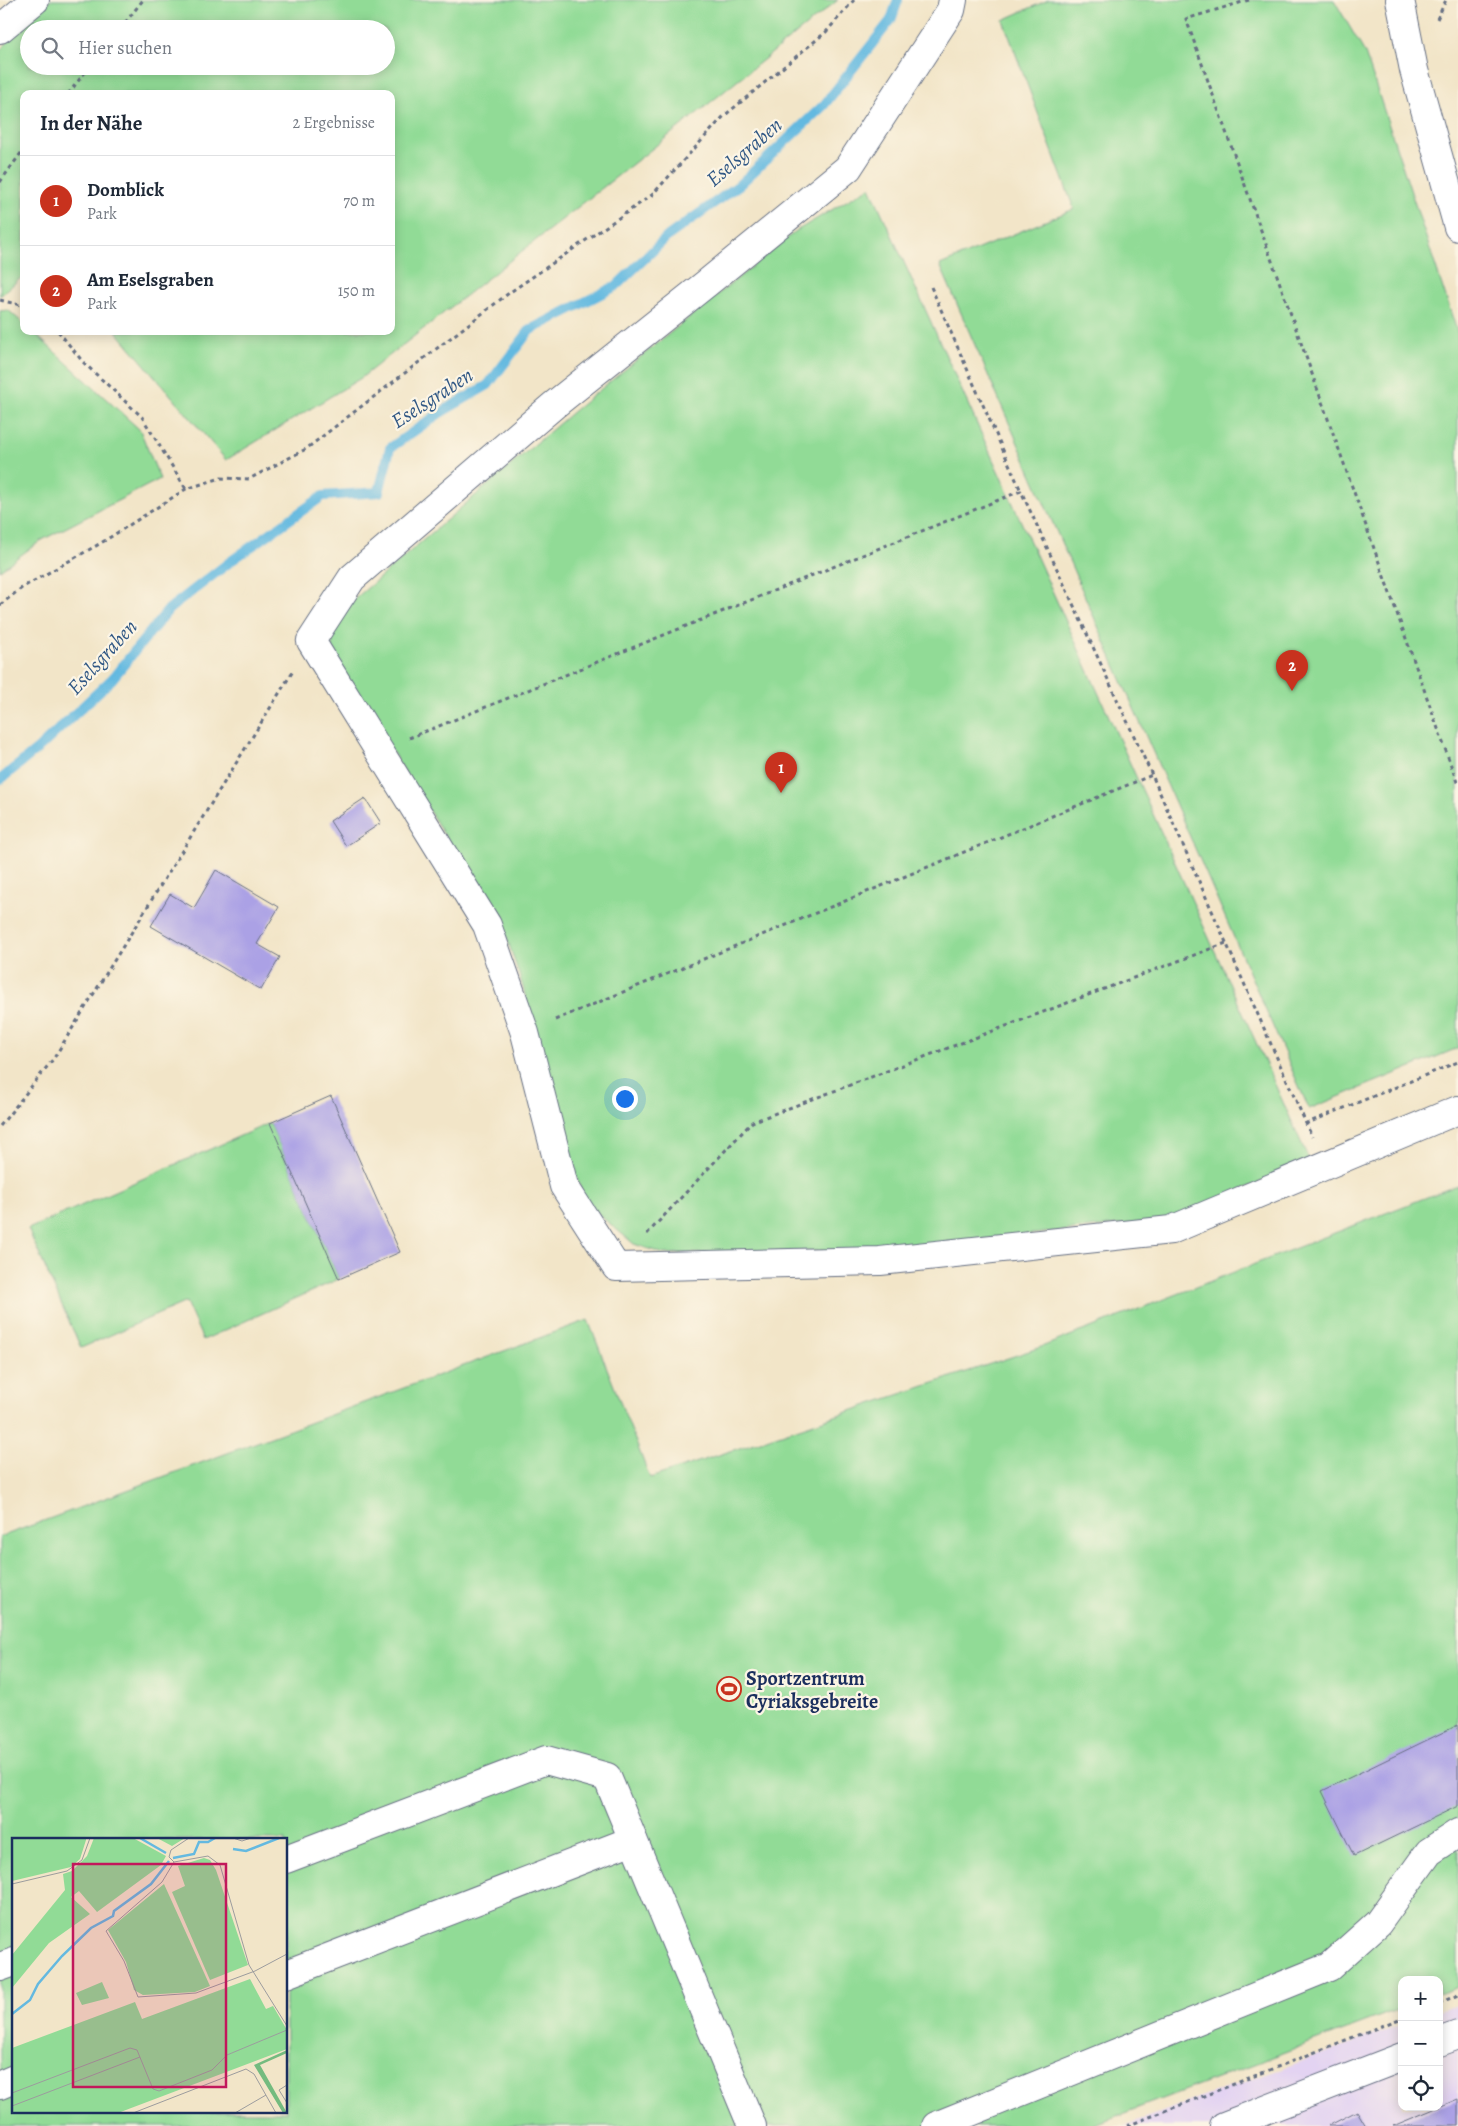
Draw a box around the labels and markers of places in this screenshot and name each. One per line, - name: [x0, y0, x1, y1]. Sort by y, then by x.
- pin: 2: [1276, 650, 1308, 691]
- pin: 1: [765, 752, 797, 793]
- place label: Sportzentrum Cyriaksgebreite: [746, 1665, 878, 1715]
- sports icon: Sportzentrum Cyriaksgebreite: [716, 1676, 742, 1702]

